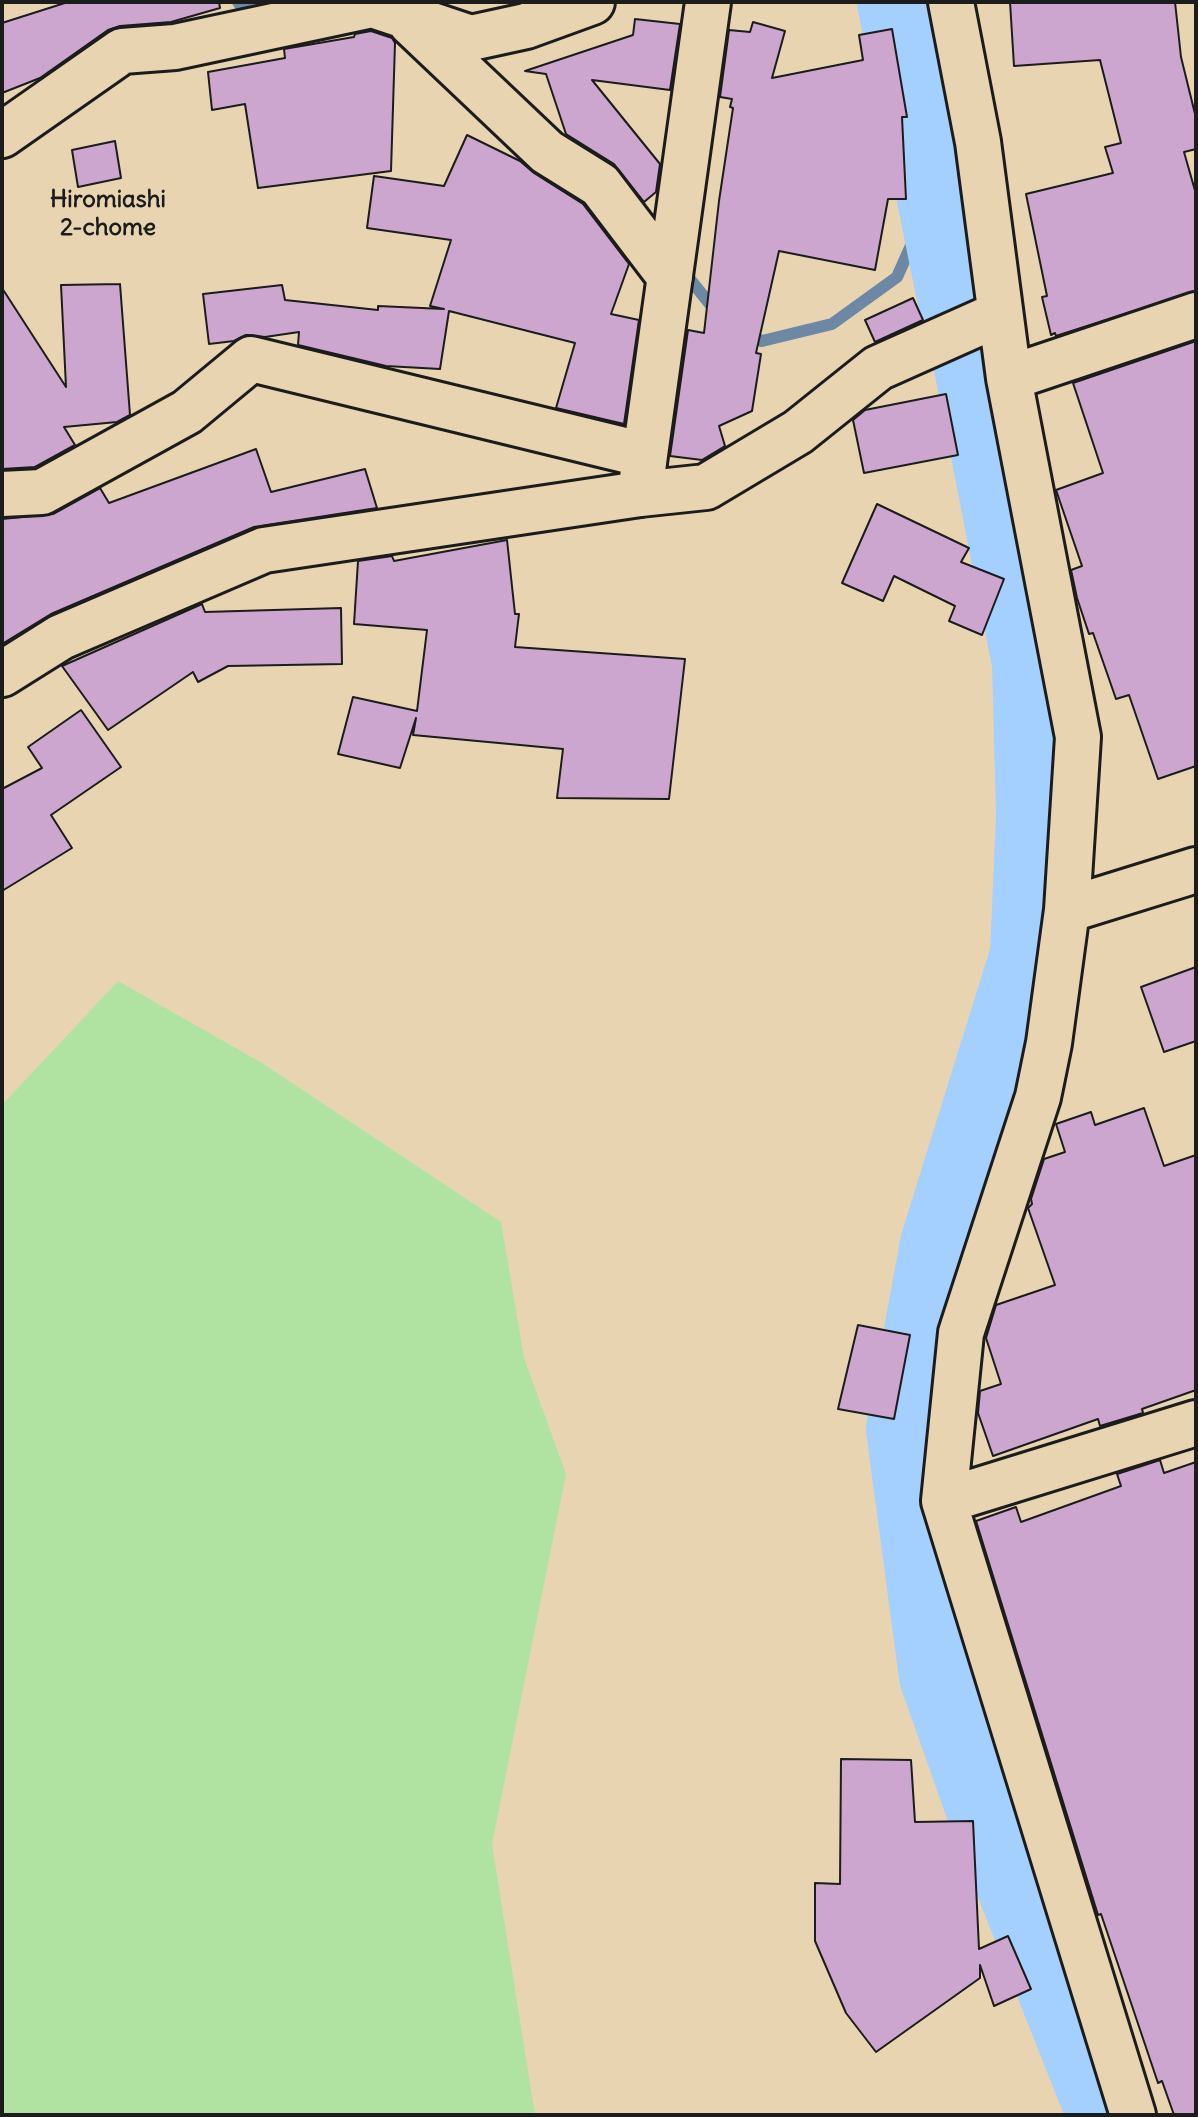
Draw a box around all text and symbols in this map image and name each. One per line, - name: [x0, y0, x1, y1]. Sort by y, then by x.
- district label: Hiromiashi 2-chome: [50, 186, 166, 242]

